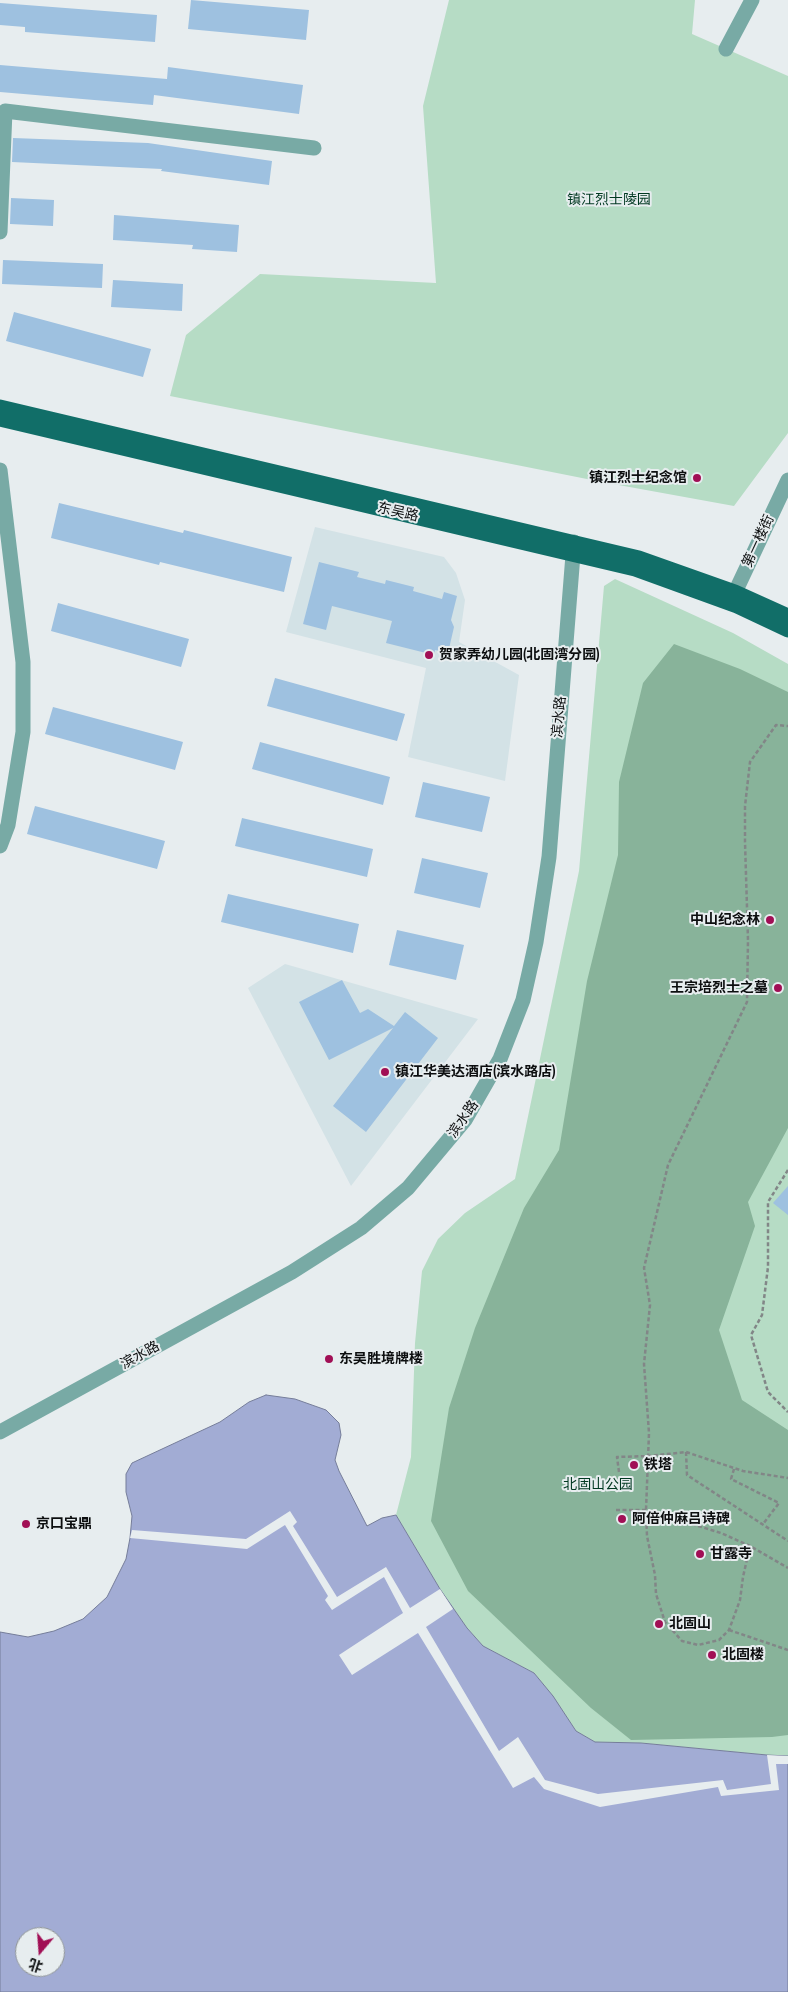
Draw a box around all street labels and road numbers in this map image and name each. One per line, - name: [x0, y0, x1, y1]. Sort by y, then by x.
- street label: 东吴路: [376, 499, 420, 525]
- street label: 第一楼街: [739, 512, 777, 570]
- street label: 滨水路: [549, 695, 569, 739]
- street label: 滨水路: [444, 1097, 482, 1141]
- street label: 滨水路: [118, 1337, 162, 1373]

